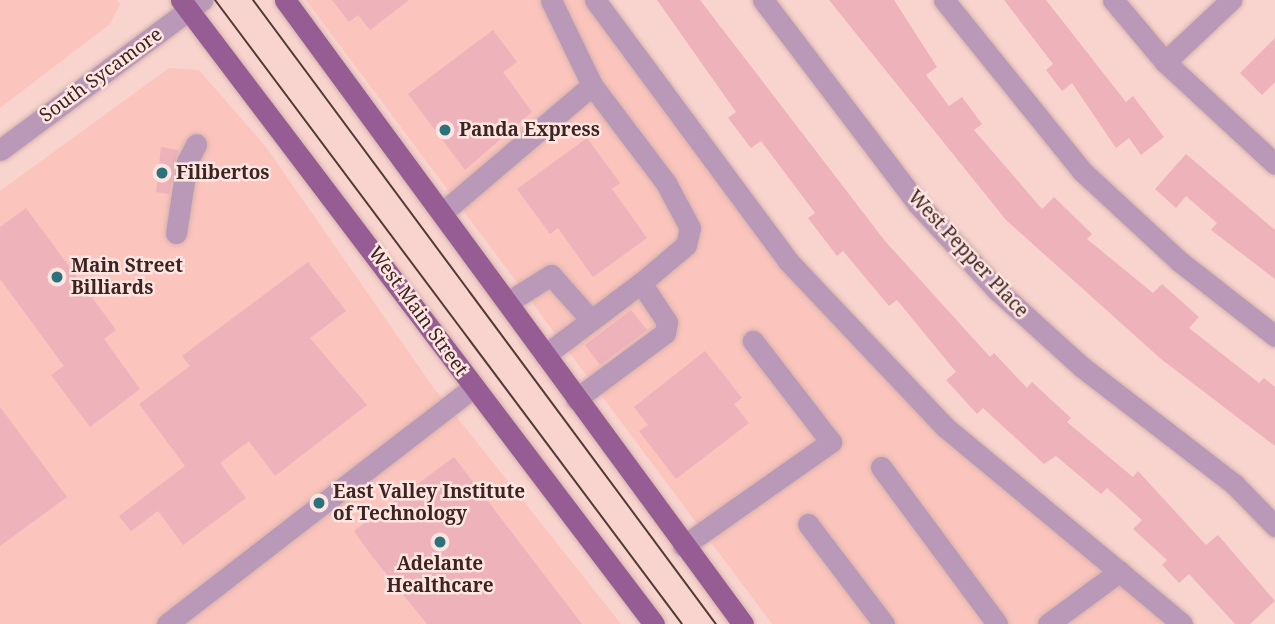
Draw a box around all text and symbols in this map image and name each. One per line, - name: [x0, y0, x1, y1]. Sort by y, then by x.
- street label: South Sycamore: [35, 23, 167, 127]
- place label: Panda Express: [459, 119, 600, 141]
- marker: Panda Express: [437, 122, 453, 138]
- place label: Filibertos: [176, 162, 269, 184]
- marker: Filibertos: [154, 165, 170, 181]
- street label: West Pepper Place: [903, 186, 1033, 322]
- street label: West Main Street: [364, 242, 472, 380]
- place label: Main Street Billiards: [71, 255, 183, 299]
- marker: Main Street Billiards: [49, 269, 65, 285]
- place label: East Valley Institute of Technology: [333, 481, 525, 525]
- marker: East Valley Institute of Technology: [311, 495, 327, 511]
- marker: Adelante Healthcare: [432, 534, 448, 550]
- place label: Adelante Healthcare: [386, 553, 494, 597]

